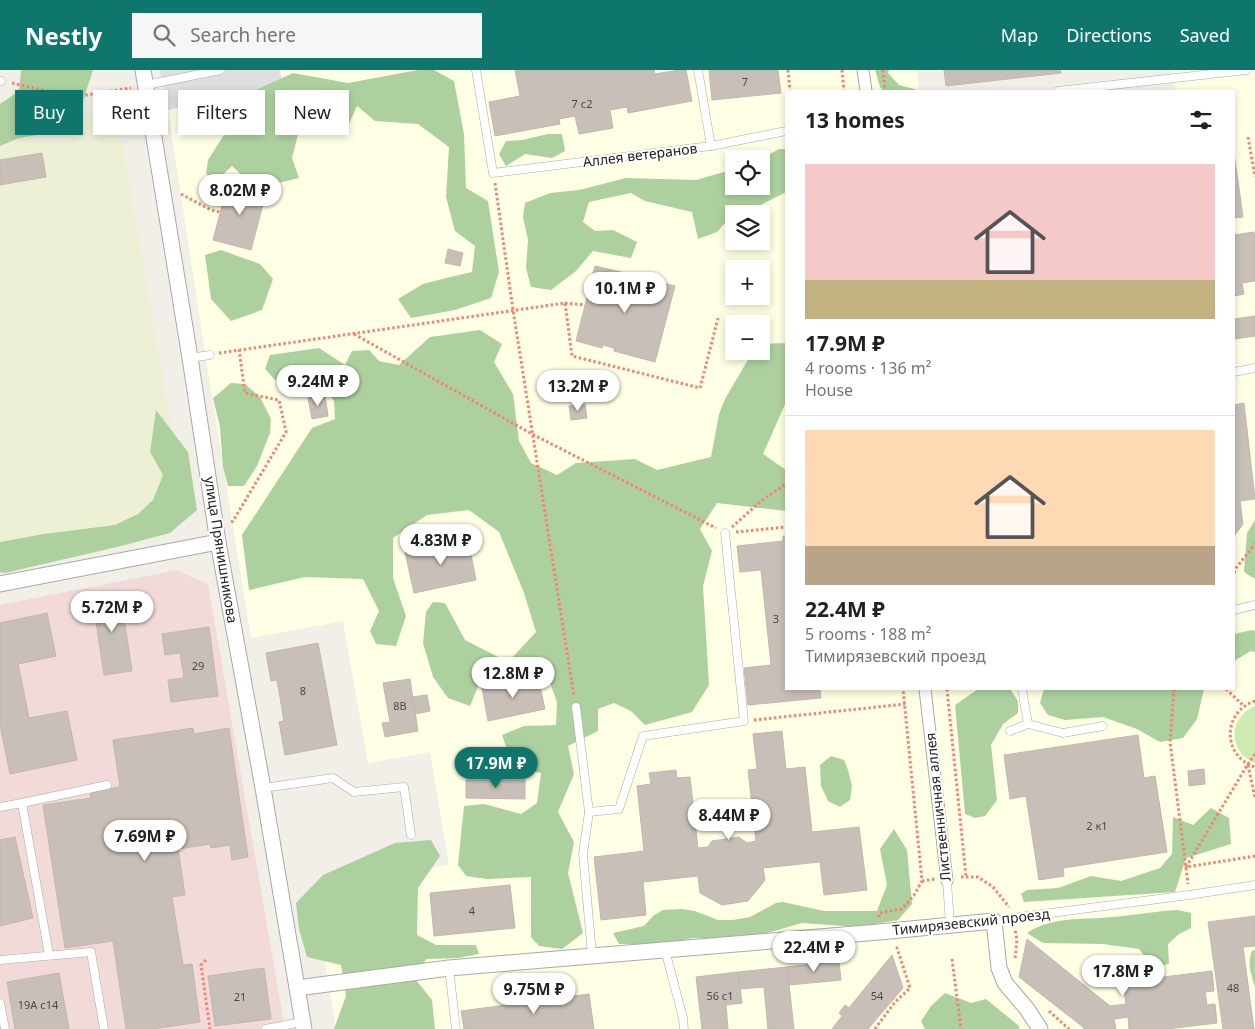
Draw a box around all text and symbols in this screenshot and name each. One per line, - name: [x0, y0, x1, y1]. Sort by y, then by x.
- search box: [132, 13, 482, 58]
- text: Nestly: [25, 19, 102, 52]
- icon: search: [150, 21, 178, 49]
- text: Search here: [190, 22, 296, 48]
- text: Map: [1001, 23, 1038, 47]
- text: Directions: [1066, 23, 1152, 47]
- text: Saved: [1180, 23, 1230, 47]
- house number: 7: [742, 74, 748, 89]
- chip: Buy: [15, 90, 83, 135]
- chip: Rent: [93, 90, 168, 135]
- chip: Filters: [178, 90, 265, 135]
- chip: New: [275, 90, 349, 135]
- house number: 7 с2: [572, 96, 592, 111]
- text: 13 homes: [805, 106, 905, 134]
- icon: filters: [1187, 106, 1215, 134]
- street label: Аллея ветеранов: [582, 138, 698, 171]
- map controls: [725, 150, 770, 360]
- button: locate: [725, 150, 770, 195]
- pin: 8.02M ₽: [194, 174, 286, 216]
- text: 8.02M ₽: [210, 179, 270, 201]
- icon: home: [965, 197, 1055, 287]
- button: layers: [725, 205, 770, 250]
- button: +: [725, 260, 770, 305]
- pin: 10.1M ₽: [579, 272, 671, 314]
- text: 10.1M ₽: [595, 277, 655, 299]
- button: −: [725, 315, 770, 360]
- text: 17.9M ₽: [805, 329, 885, 357]
- text: 4 rooms · 136 m²: [805, 357, 931, 379]
- pin: 9.24M ₽: [272, 364, 364, 407]
- text: 9.24M ₽: [288, 370, 348, 392]
- pin: 13.2M ₽: [532, 370, 624, 412]
- text: 13.2M ₽: [548, 375, 608, 397]
- text: House: [805, 379, 853, 401]
- icon: home: [965, 462, 1055, 552]
- street label: улица Прянишникова: [201, 475, 242, 625]
- pin: 4.83M ₽: [395, 524, 487, 566]
- text: 4.83M ₽: [411, 529, 471, 551]
- pin: 5.72M ₽: [66, 590, 158, 633]
- text: 22.4M ₽: [805, 595, 885, 623]
- text: 5.72M ₽: [82, 596, 142, 618]
- house number: 3: [773, 611, 779, 626]
- text: 5 rooms · 188 m²: [805, 623, 931, 645]
- text: Тимирязевский проезд: [805, 645, 986, 667]
- pin: 12.8M ₽: [467, 656, 559, 699]
- house number: 29: [192, 658, 204, 673]
- text: 12.8M ₽: [483, 662, 543, 684]
- house number: 8: [300, 683, 306, 698]
- house number: 8В: [393, 698, 407, 713]
- street label: Лиственничная аллея: [920, 732, 955, 882]
- pin: 17.9M ₽: [450, 746, 542, 789]
- text: 17.9M ₽: [466, 752, 526, 774]
- pin: 8.44M ₽: [683, 798, 775, 841]
- text: 8.44M ₽: [699, 804, 759, 826]
- house number: 2 к1: [1086, 818, 1108, 833]
- pin: 7.69M ₽: [99, 820, 191, 862]
- text: 7.69M ₽: [115, 825, 175, 847]
- house number: 4: [469, 903, 476, 918]
- street label: Тимирязевский проезд: [891, 904, 1051, 939]
- pin: 22.4M ₽: [768, 930, 860, 973]
- text: 22.4M ₽: [784, 936, 844, 958]
- pin: 17.8M ₽: [1077, 954, 1169, 997]
- text: 17.8M ₽: [1093, 960, 1153, 982]
- pin: 9.75M ₽: [488, 972, 580, 1015]
- text: 9.75M ₽: [504, 978, 564, 1000]
- house number: 48: [1227, 980, 1239, 995]
- house number: 56 с1: [706, 988, 734, 1003]
- house number: 54: [871, 988, 884, 1003]
- house number: 21: [234, 989, 246, 1004]
- house number: 19А с14: [18, 997, 59, 1012]

